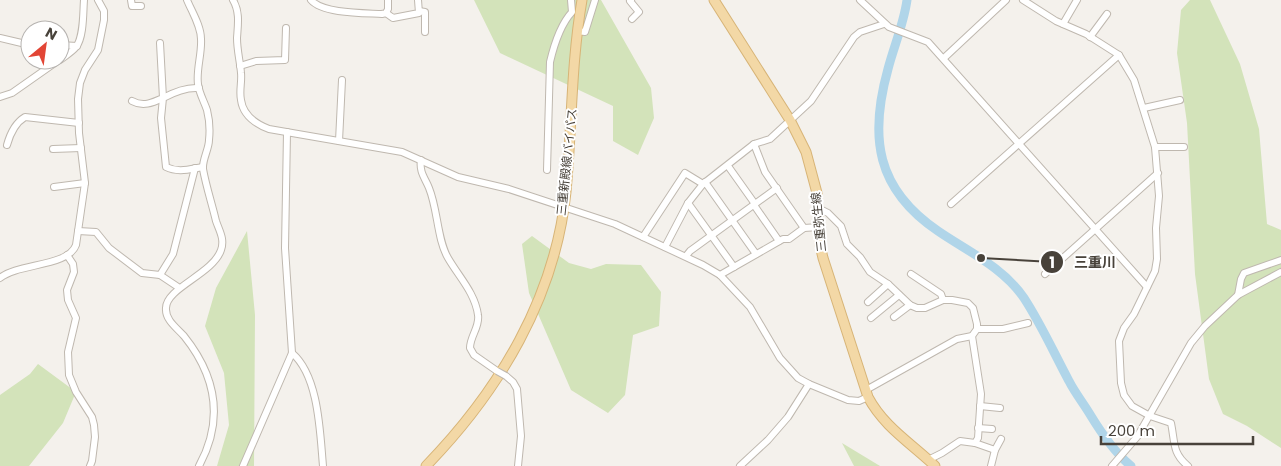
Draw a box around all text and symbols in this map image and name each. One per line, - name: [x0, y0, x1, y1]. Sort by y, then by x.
- north arrow: [20, 20, 70, 70]
- text: N: [42, 22, 61, 45]
- street label: 三重新殿線バイパス: [552, 107, 581, 216]
- street label: 三重弥生線: [807, 191, 830, 253]
- callout: 三重川: [1039, 248, 1126, 277]
- text: 1: [1049, 252, 1055, 273]
- text: 三重川: [1074, 252, 1116, 272]
- scale bar: [1101, 414, 1254, 446]
- text: 200 m: [1108, 420, 1155, 441]

